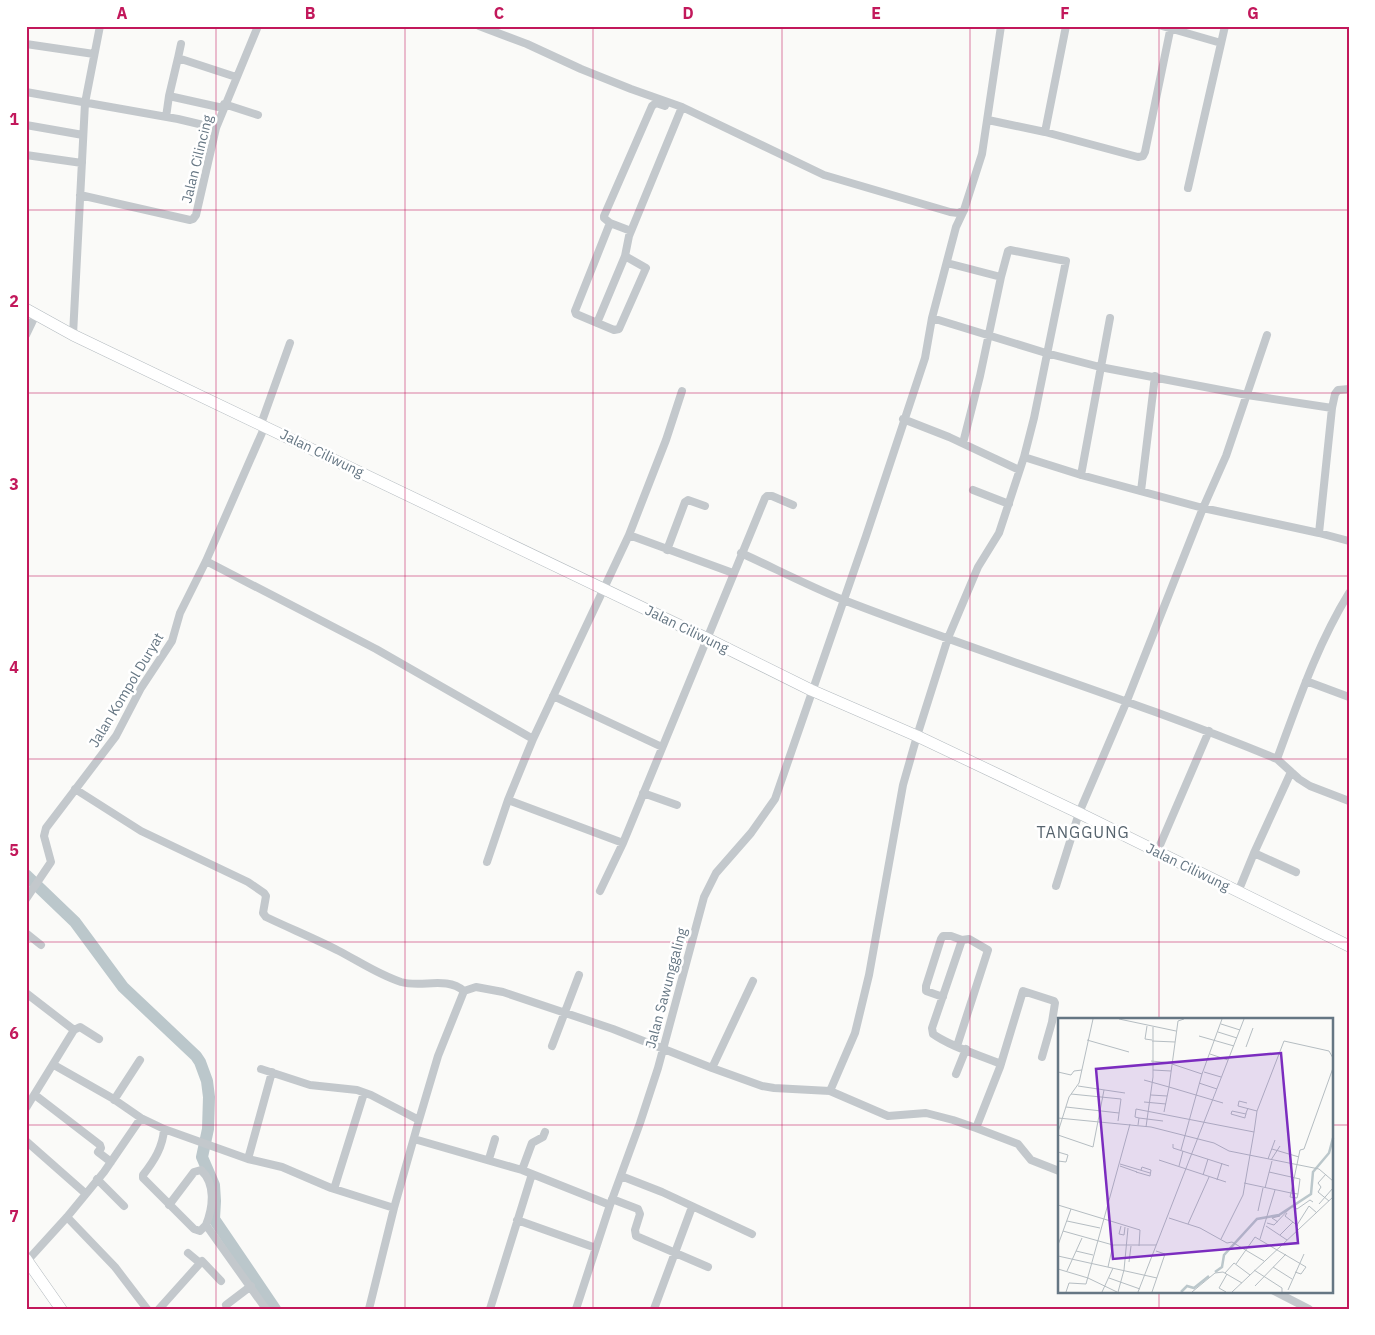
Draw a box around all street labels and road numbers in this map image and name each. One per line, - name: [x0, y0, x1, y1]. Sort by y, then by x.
- street label: Jalan Cilincing: [177, 112, 217, 205]
- street label: Jalan Ciliwung: [277, 425, 367, 481]
- street label: Jalan Ciliwung: [642, 601, 732, 657]
- street label: Jalan Kompol Duryat: [85, 629, 167, 751]
- street label: Jalan Ciliwung: [1143, 839, 1233, 895]
- street label: Jalan Sawunggaling: [641, 925, 691, 1050]

